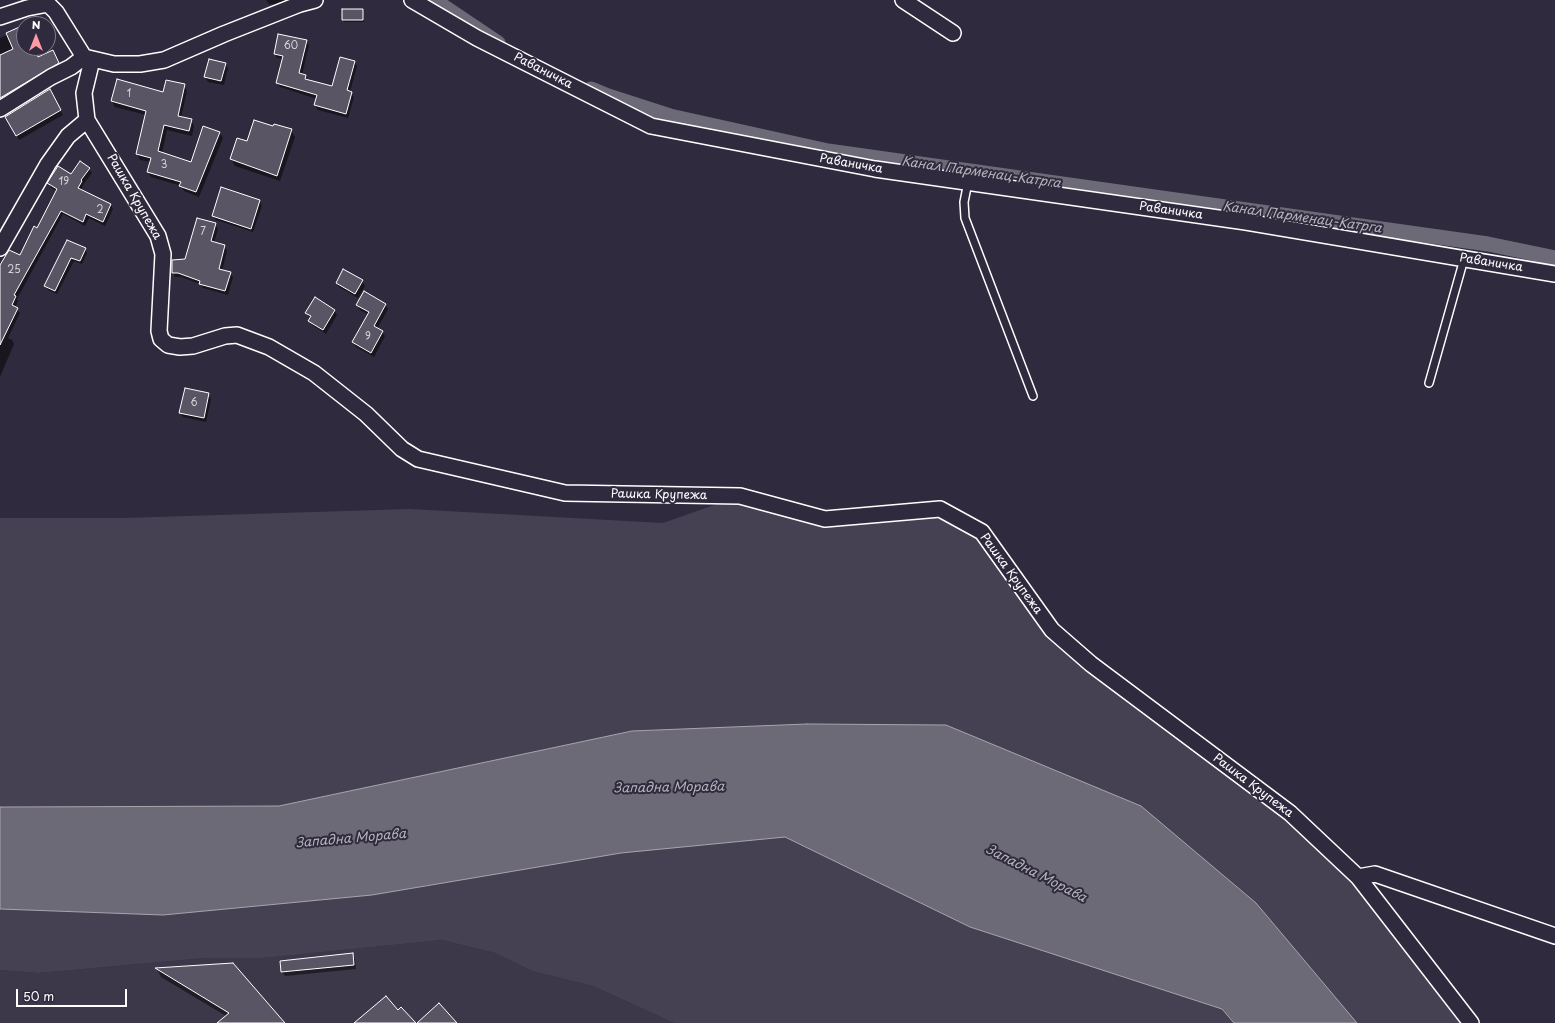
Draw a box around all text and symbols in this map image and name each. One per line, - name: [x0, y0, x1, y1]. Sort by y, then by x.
- north arrow: [16, 16, 56, 56]
- text: N: [32, 16, 40, 33]
- house number: 60: [284, 40, 298, 52]
- street label: Раваничка: [511, 50, 575, 92]
- house number: 1: [127, 88, 131, 100]
- street label: Раваничка: [818, 151, 884, 177]
- street label: Рашка Крупежа: [104, 152, 164, 242]
- water label: Канал Парменац-Катрга: [900, 154, 1062, 192]
- house number: 3: [161, 159, 167, 171]
- house number: 19: [59, 176, 69, 188]
- street label: Раваничка: [1138, 199, 1204, 223]
- water label: Канал Парменац-Катрга: [1221, 199, 1383, 237]
- house number: 2: [96, 204, 104, 216]
- house number: 7: [200, 226, 206, 238]
- street label: Раваничка: [1458, 251, 1524, 275]
- house number: 25: [7, 264, 21, 276]
- house number: 9: [365, 331, 371, 343]
- house number: 6: [190, 397, 198, 409]
- street label: Рашка Крупежа: [611, 487, 707, 503]
- street label: Рашка Крупежа: [977, 531, 1045, 617]
- street label: Рашка Крупежа: [1210, 751, 1296, 821]
- water label: Западна Морава: [614, 779, 724, 797]
- water label: Западна Морава: [295, 826, 407, 852]
- water label: Западна Морава: [983, 842, 1089, 906]
- scale bar: [18, 981, 129, 1007]
- text: 50 m: [23, 987, 54, 1005]

